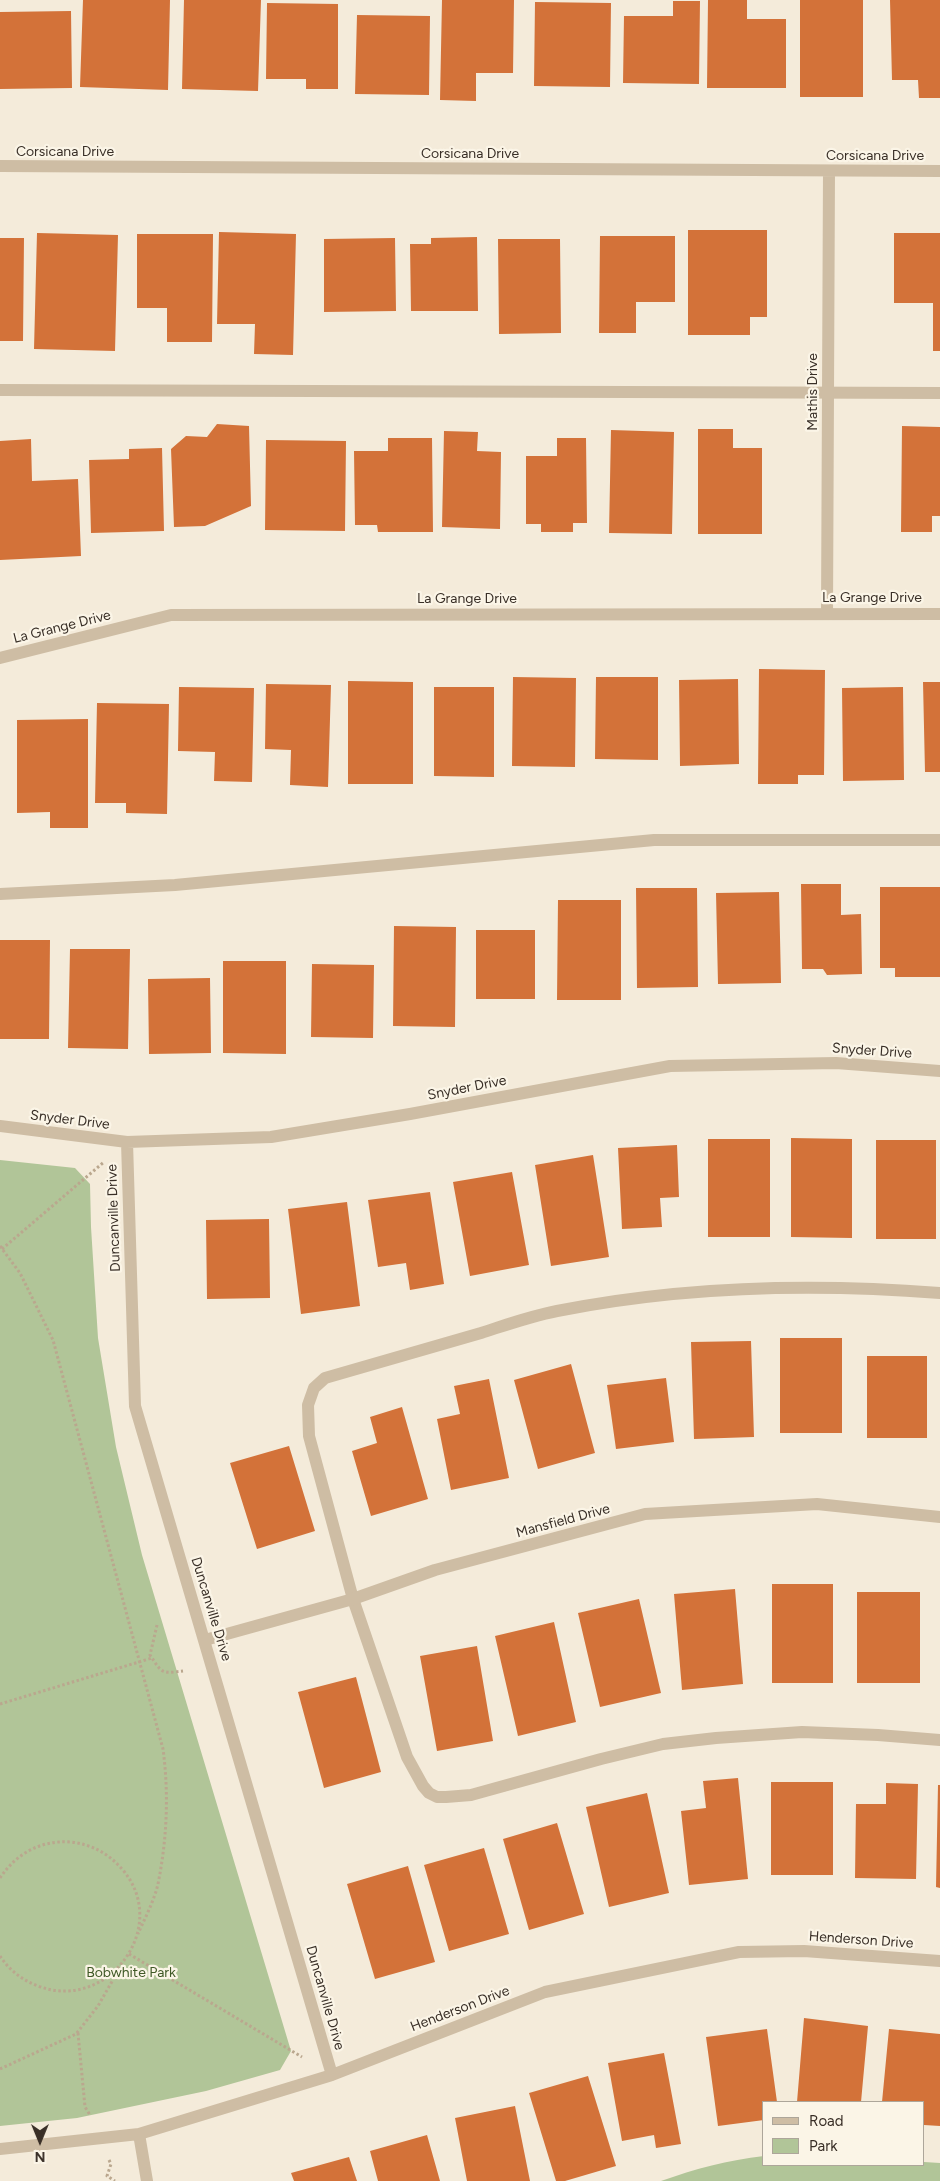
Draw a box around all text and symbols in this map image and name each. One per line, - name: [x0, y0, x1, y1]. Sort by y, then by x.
- street label: Corsicana Drive: [16, 144, 114, 160]
- street label: Corsicana Drive: [421, 146, 519, 162]
- street label: Corsicana Drive: [826, 148, 924, 164]
- street label: Mathis Drive: [805, 353, 821, 431]
- street label: La Grange Drive: [822, 590, 922, 606]
- street label: La Grange Drive: [417, 591, 517, 607]
- street label: La Grange Drive: [12, 607, 112, 647]
- street label: Snyder Drive: [832, 1040, 912, 1062]
- street label: Snyder Drive: [426, 1072, 508, 1104]
- street label: Snyder Drive: [29, 1107, 111, 1133]
- street label: Duncanville Drive: [104, 1164, 124, 1272]
- street label: Mansfield Drive: [514, 1500, 612, 1542]
- street label: Duncanville Drive: [187, 1555, 235, 1663]
- street label: Henderson Drive: [808, 1928, 914, 1952]
- street label: Duncanville Drive: [302, 1944, 348, 2052]
- park label: Bobwhite Park: [86, 1965, 176, 1981]
- street label: Henderson Drive: [408, 1982, 512, 2036]
- legend: [762, 2101, 925, 2166]
- text: Road: [809, 2112, 844, 2130]
- north arrow: [15, 2116, 65, 2166]
- text: Park: [809, 2137, 838, 2155]
- text: N: [35, 2148, 45, 2165]

